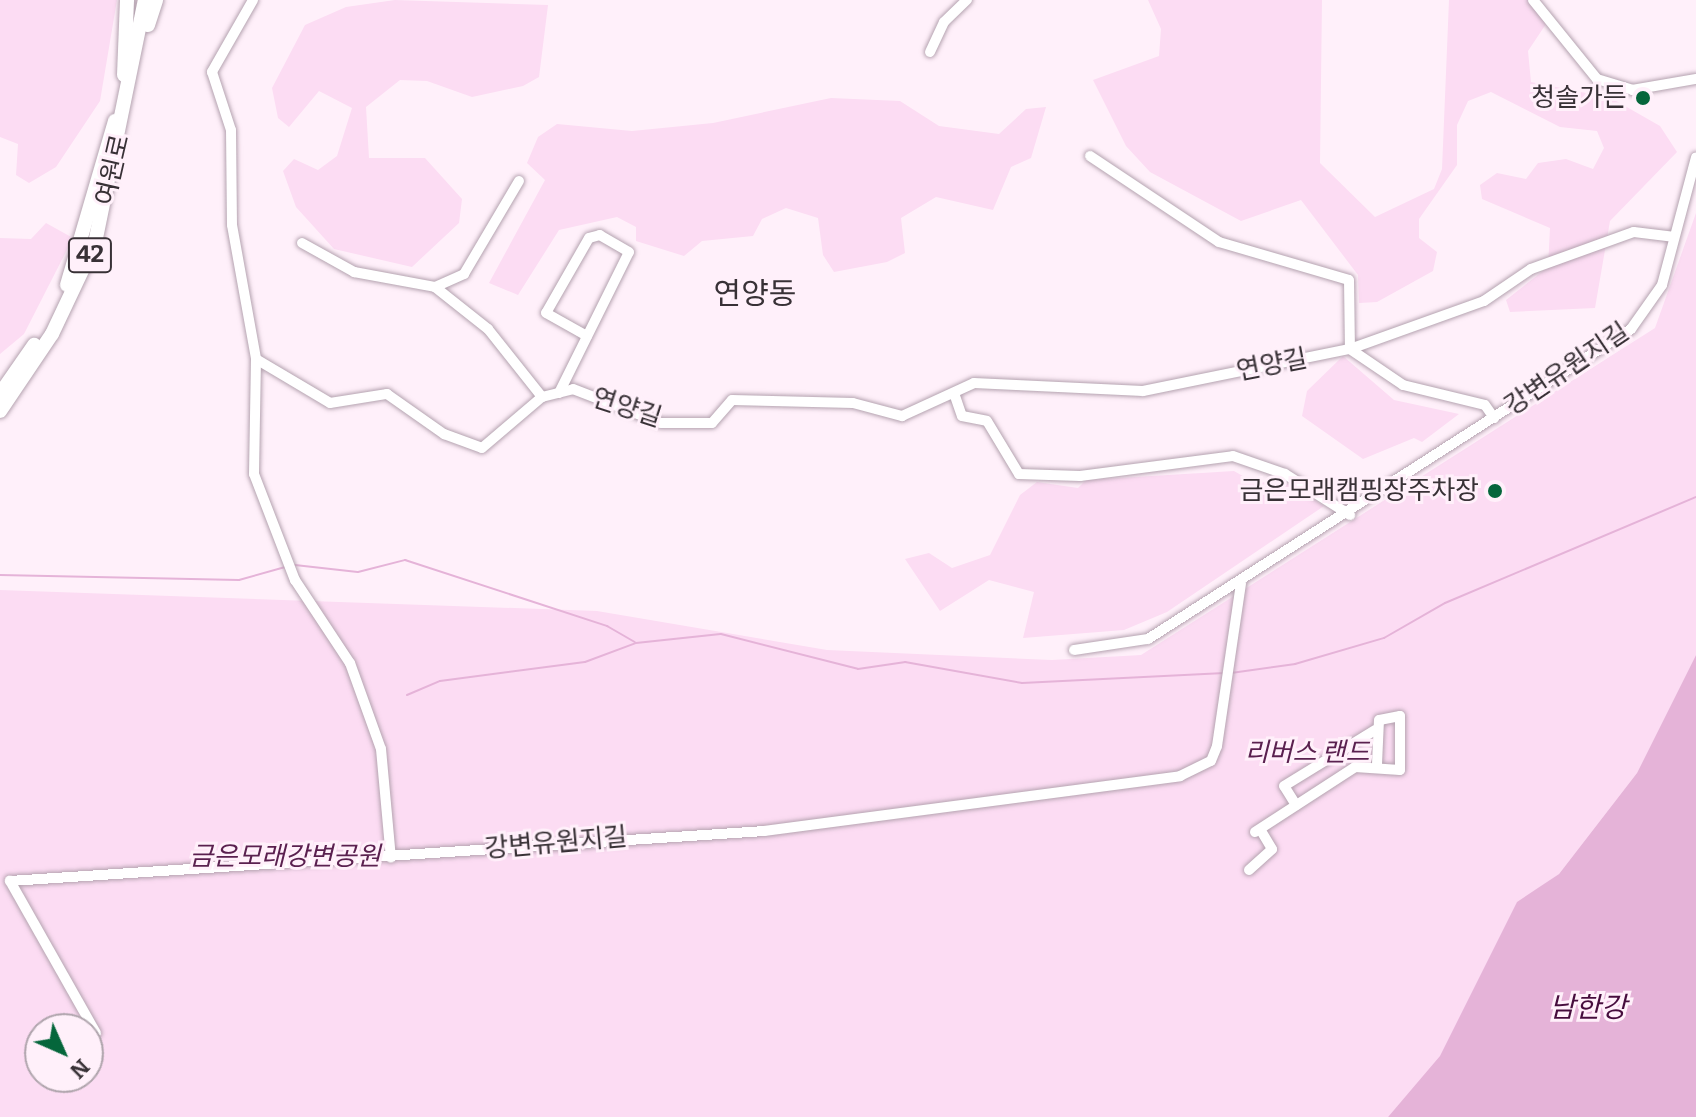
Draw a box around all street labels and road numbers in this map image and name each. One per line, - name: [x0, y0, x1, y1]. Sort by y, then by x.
- street label: 여원로: [90, 132, 136, 208]
- road number: 42: [66, 235, 114, 275]
- street label: 강변유원지길: [1499, 316, 1635, 422]
- street label: 연양길: [1234, 343, 1310, 387]
- street label: 연양길: [588, 382, 666, 434]
- street label: 강변유원지길: [483, 821, 629, 865]

